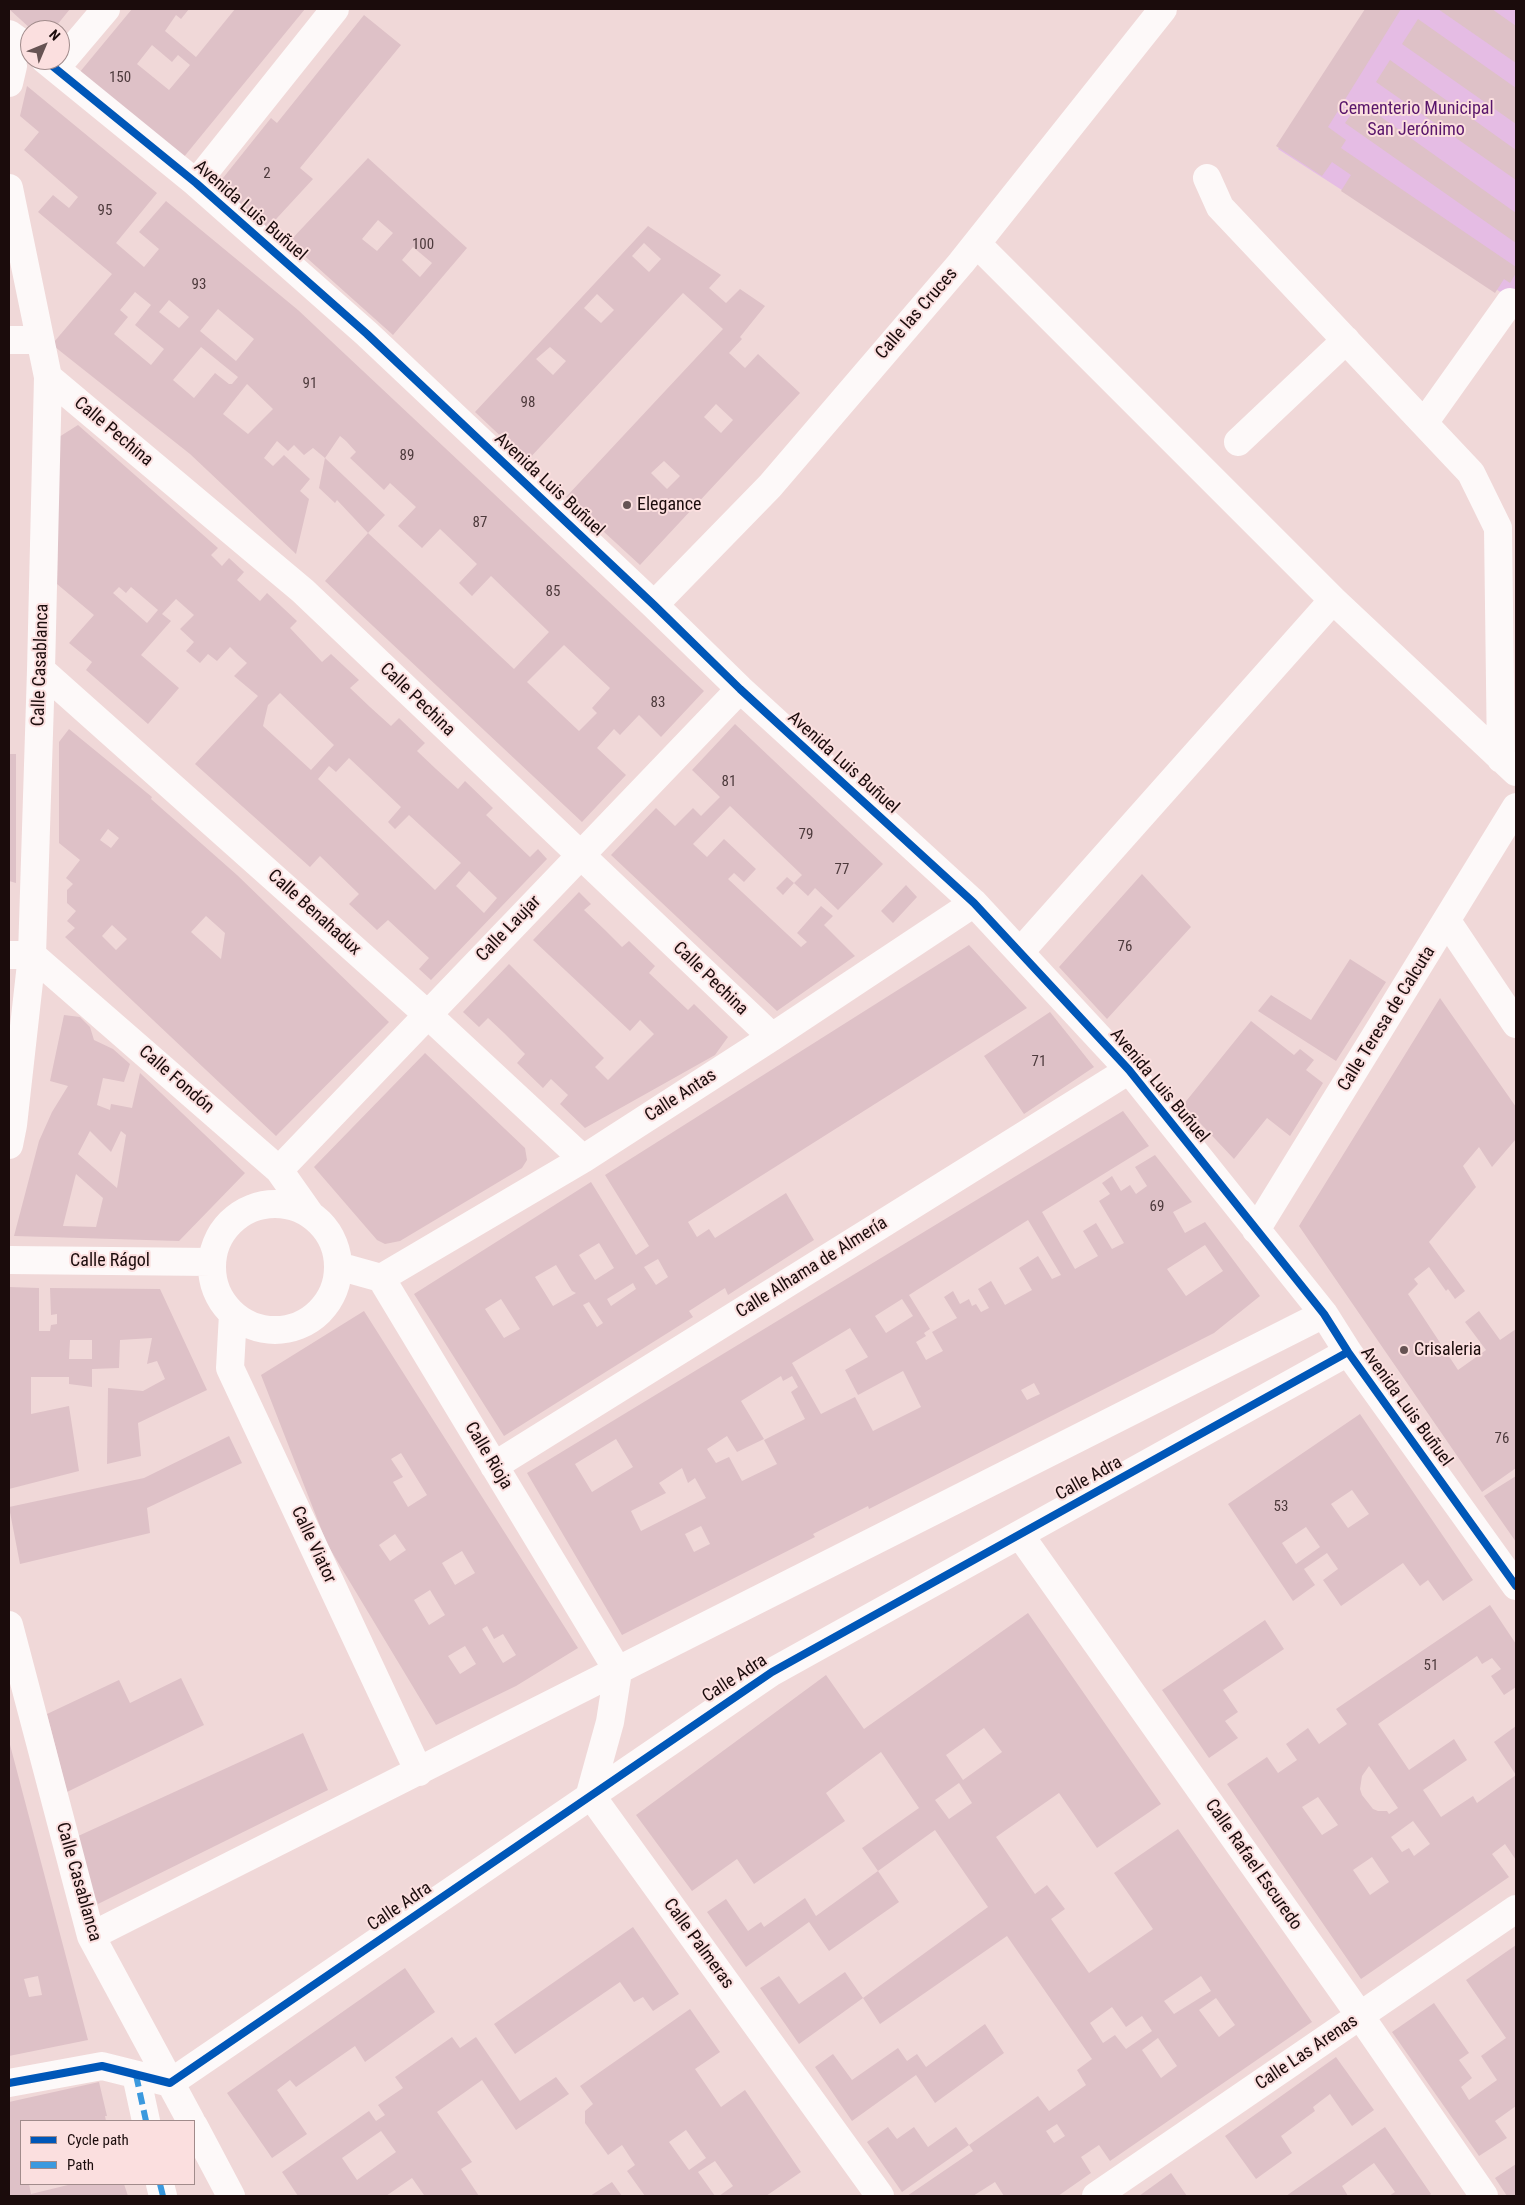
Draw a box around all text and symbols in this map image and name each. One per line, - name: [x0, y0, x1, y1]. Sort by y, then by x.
- north arrow: [20, 20, 70, 70]
- text: N: [46, 26, 64, 44]
- house number: 150: [109, 69, 131, 87]
- park label: Cementerio Municipal San Jerónimo: [1338, 98, 1494, 140]
- street label: Avenida Luis Buñuel: [189, 156, 311, 266]
- house number: 2: [263, 165, 271, 183]
- house number: 95: [98, 202, 112, 220]
- house number: 100: [412, 236, 434, 254]
- street label: Calle las Cruces: [871, 264, 963, 364]
- house number: 93: [192, 276, 206, 294]
- house number: 91: [303, 375, 317, 393]
- street label: Calle Pechina: [69, 393, 157, 471]
- house number: 98: [521, 394, 535, 412]
- street label: Avenida Luis Buñuel: [490, 429, 608, 541]
- house number: 89: [400, 447, 414, 465]
- place label: Elegance: [637, 494, 701, 516]
- marker: Elegance: [621, 499, 633, 511]
- house number: 87: [473, 514, 487, 532]
- house number: 85: [546, 583, 560, 601]
- street label: Calle Casablanca: [28, 603, 54, 727]
- street label: Calle Pechina: [375, 659, 459, 741]
- house number: 83: [651, 694, 665, 712]
- street label: Avenida Luis Buñuel: [783, 707, 903, 819]
- house number: 81: [722, 773, 736, 791]
- house number: 79: [799, 826, 813, 844]
- house number: 77: [835, 861, 849, 879]
- street label: Calle Benahadux: [263, 865, 365, 961]
- street label: Calle Laujar: [472, 891, 546, 967]
- street label: Calle Pechina: [668, 938, 752, 1020]
- house number: 76: [1118, 938, 1132, 956]
- street label: Calle Teresa de Calcuta: [1334, 943, 1440, 1095]
- street label: Avenida Luis Buñuel: [1105, 1025, 1213, 1147]
- street label: Calle Fondón: [134, 1041, 218, 1119]
- house number: 71: [1032, 1053, 1046, 1071]
- street label: Calle Antas: [641, 1065, 721, 1127]
- house number: 69: [1150, 1198, 1164, 1216]
- street label: Calle Alhama de Almería: [732, 1213, 892, 1323]
- street label: Calle Rágol: [70, 1250, 150, 1272]
- place label: Crisaleria: [1414, 1339, 1481, 1361]
- street label: Avenida Luis Buñuel: [1355, 1343, 1457, 1471]
- marker: Crisaleria: [1398, 1344, 1410, 1356]
- street label: Calle Rioja: [459, 1418, 517, 1494]
- house number: 76: [1495, 1430, 1509, 1448]
- street label: Calle Adra: [1052, 1452, 1126, 1506]
- house number: 53: [1274, 1498, 1288, 1516]
- street label: Calle Viator: [286, 1503, 340, 1587]
- street label: Calle Adra: [699, 1650, 771, 1708]
- house number: 51: [1424, 1657, 1438, 1675]
- street label: Calle Rafael Escuredo: [1200, 1795, 1306, 1935]
- street label: Calle Casablanca: [51, 1820, 105, 1944]
- street label: Calle Adra: [364, 1878, 436, 1936]
- street label: Calle Palmeras: [658, 1895, 738, 1993]
- street label: Calle Las Arenas: [1252, 2011, 1362, 2095]
- legend: [20, 2120, 195, 2185]
- text: Cycle path: [67, 2131, 129, 2149]
- text: Path: [67, 2156, 94, 2174]

